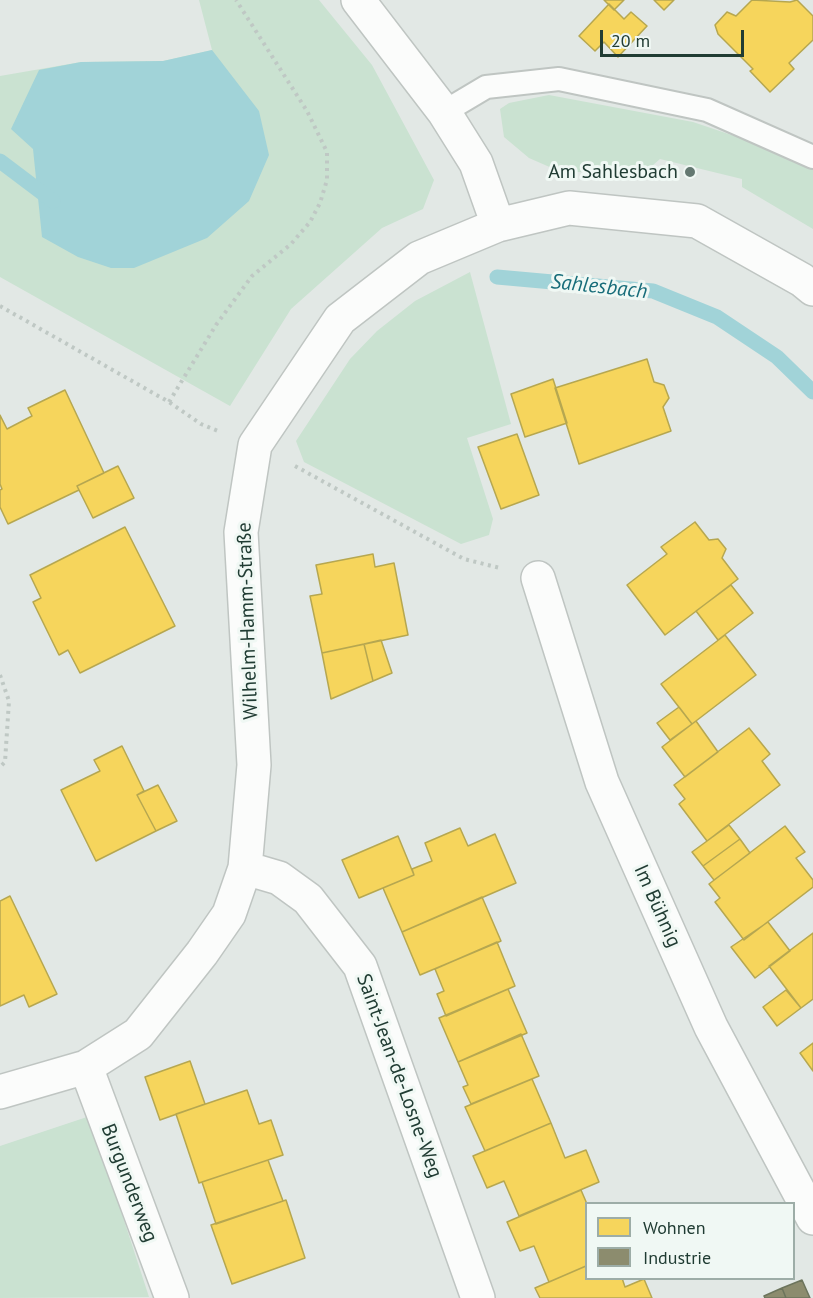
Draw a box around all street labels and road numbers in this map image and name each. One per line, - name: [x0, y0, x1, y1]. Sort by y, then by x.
- street label: Wilhelm-Hamm-Straße: [233, 522, 263, 720]
- street label: Im Bühnig: [628, 861, 686, 951]
- street label: Saint-Jean-de-Losne-Weg: [351, 971, 447, 1181]
- street label: Burgunderweg: [95, 1121, 163, 1245]

